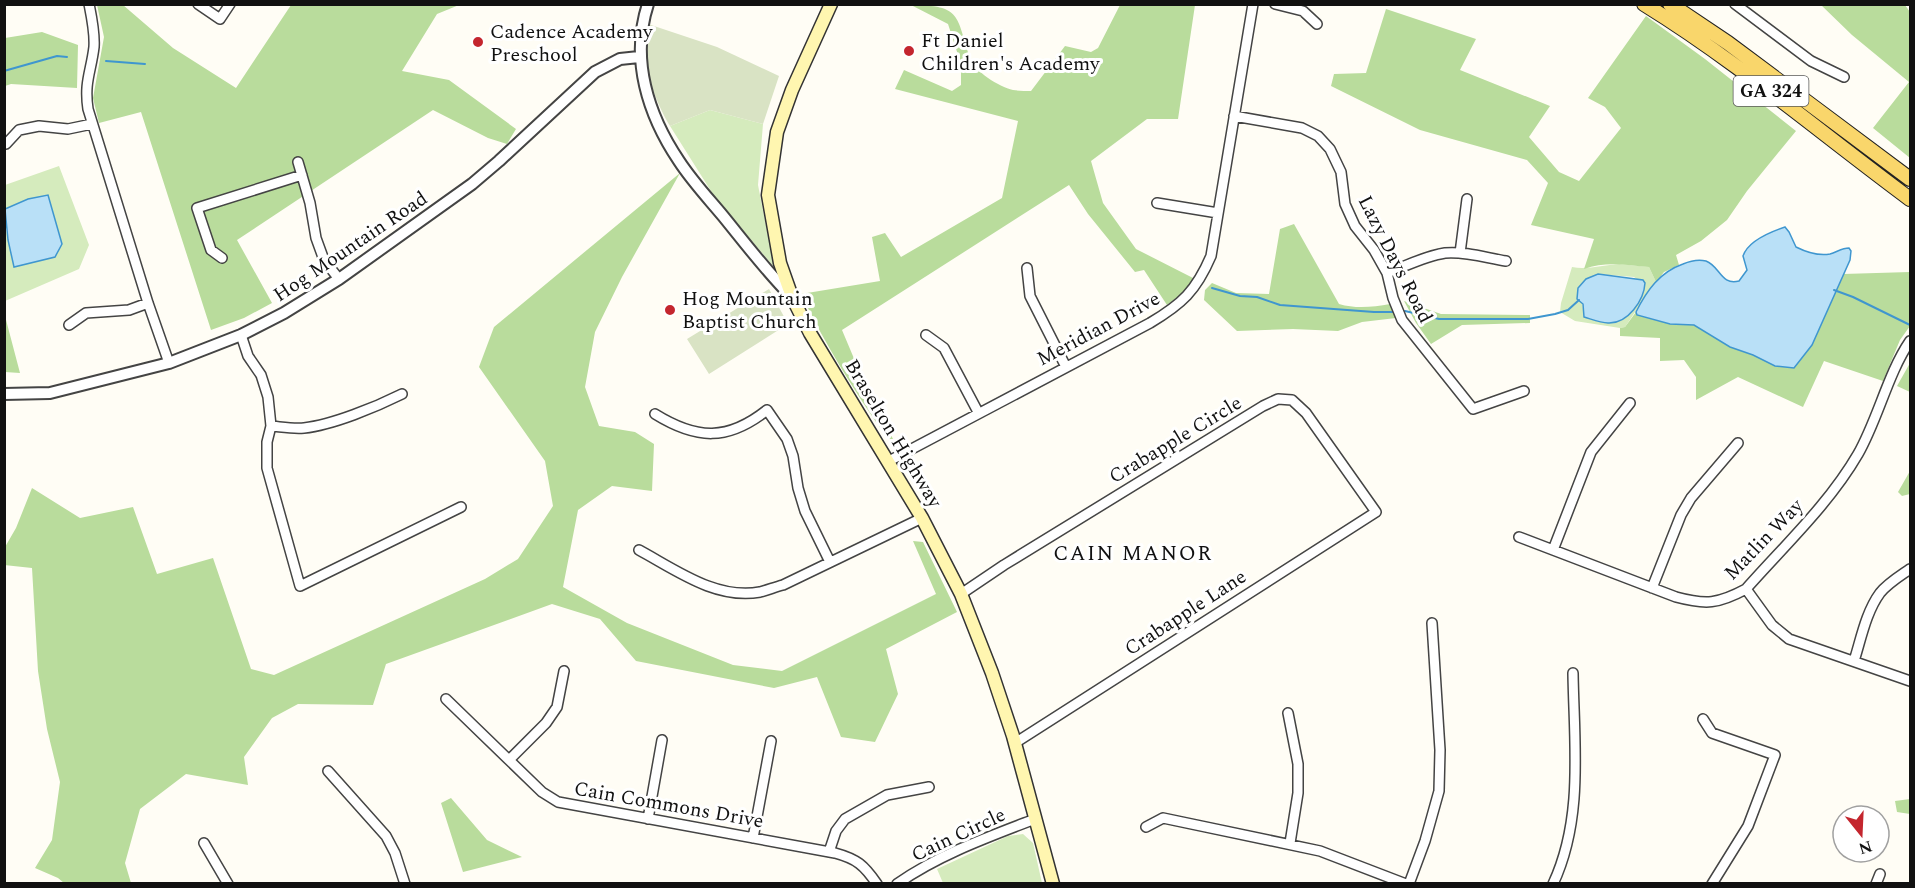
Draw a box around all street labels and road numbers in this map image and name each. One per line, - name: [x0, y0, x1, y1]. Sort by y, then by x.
- road number: GA 324: [1734, 76, 1808, 106]
- street label: Hog Mountain Road: [267, 184, 434, 310]
- street label: Lazy Days Road: [1350, 190, 1440, 329]
- street label: Meridian Drive: [1031, 284, 1166, 374]
- street label: Braselton Highway: [837, 353, 950, 515]
- street label: Crabapple Circle: [1103, 388, 1248, 491]
- street label: Matlin Way: [1717, 491, 1811, 587]
- street label: Crabapple Lane: [1118, 562, 1253, 664]
- street label: Cain Commons Drive: [572, 774, 766, 836]
- street label: Cain Circle: [906, 800, 1011, 870]

